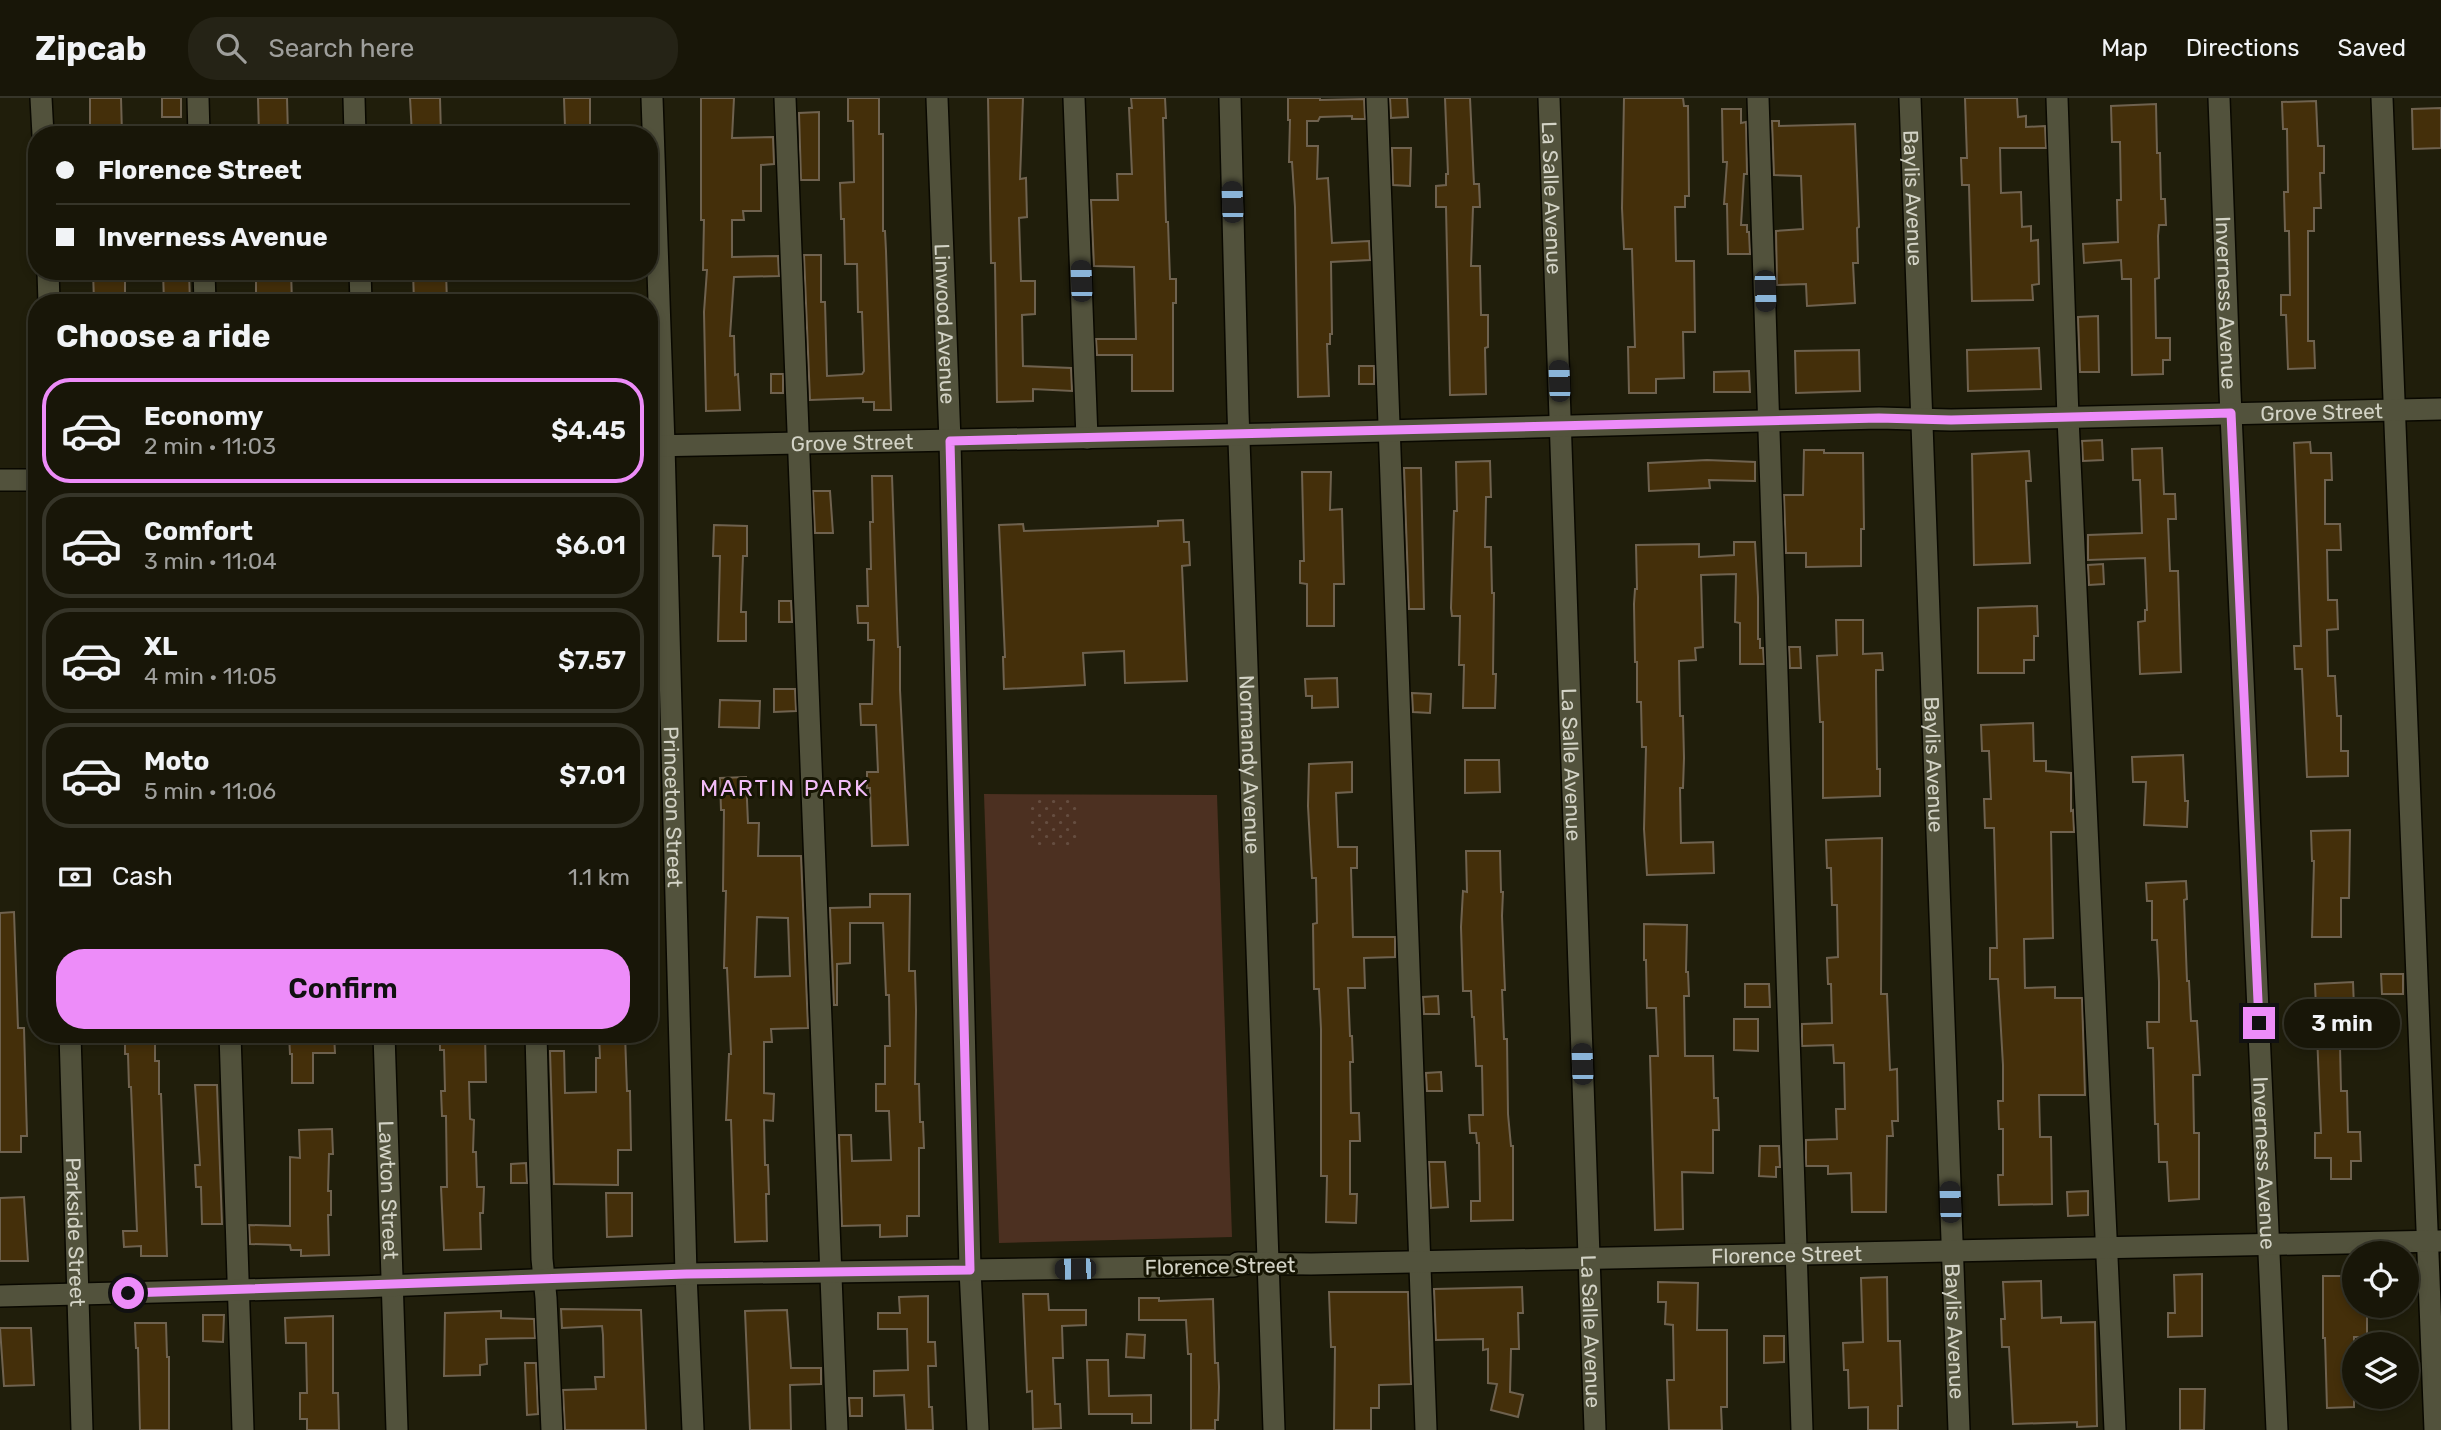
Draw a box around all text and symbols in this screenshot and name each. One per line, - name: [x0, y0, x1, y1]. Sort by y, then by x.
- search box: [188, 17, 678, 80]
- text: Zipcab: [35, 29, 146, 68]
- icon: search: [212, 29, 250, 67]
- text: Search here: [268, 33, 414, 64]
- text: Map: [2101, 34, 2148, 62]
- text: Directions: [2186, 34, 2299, 62]
- text: Saved: [2337, 34, 2406, 62]
- street label: La Salle Avenue: [1537, 121, 1568, 275]
- street label: Baylis Avenue: [1899, 129, 1929, 266]
- text: Florence Street: [98, 155, 302, 186]
- car: [1221, 181, 1244, 223]
- street label: Inverness Avenue: [2211, 216, 2242, 390]
- text: Inverness Avenue: [98, 222, 328, 253]
- street label: Linwood Avenue: [930, 243, 961, 405]
- car: [1070, 260, 1093, 302]
- car: [1754, 270, 1777, 312]
- text: Choose a ride: [56, 317, 270, 355]
- car: [1548, 360, 1571, 402]
- street label: Grove Street: [2260, 398, 2383, 426]
- icon: car: [60, 399, 123, 462]
- text: Economy: [144, 401, 263, 432]
- text: $4.45: [551, 415, 626, 446]
- street label: Grove Street: [790, 428, 914, 456]
- text: 2 min · 11:03: [144, 432, 276, 460]
- icon: car: [60, 514, 123, 577]
- text: Comfort: [144, 516, 253, 547]
- text: $6.01: [556, 530, 626, 561]
- text: 3 min · 11:04: [144, 547, 277, 575]
- icon: car: [60, 629, 123, 692]
- text: XL: [144, 631, 177, 662]
- text: $7.57: [558, 645, 626, 676]
- text: 4 min · 11:05: [144, 662, 277, 690]
- street label: Normandy Avenue: [1235, 675, 1266, 855]
- street label: La Salle Avenue: [1557, 688, 1587, 842]
- street label: Baylis Avenue: [1920, 696, 1950, 833]
- street label: Princeton Street: [659, 726, 688, 888]
- icon: car: [60, 744, 123, 807]
- text: Moto: [144, 746, 209, 777]
- text: $7.01: [559, 760, 626, 791]
- district label: MARTIN PARK: [700, 774, 870, 802]
- text: 5 min · 11:06: [144, 777, 276, 805]
- icon: cash: [56, 858, 94, 896]
- text: Cash: [112, 861, 173, 892]
- text: 1.1 km: [568, 863, 630, 891]
- button: Confirm: [56, 949, 630, 1029]
- callout: 3 min: [2284, 998, 2399, 1048]
- route end: [2243, 1007, 2275, 1039]
- text: 3 min: [2311, 1009, 2373, 1037]
- car: [1571, 1043, 1594, 1085]
- street label: Inverness Avenue: [2249, 1076, 2281, 1250]
- street label: Lawton Street: [374, 1120, 404, 1260]
- street label: Parkside Street: [61, 1157, 91, 1307]
- car: [1939, 1181, 1962, 1223]
- street label: Florence Street: [1711, 1240, 1862, 1268]
- map controls: [2342, 1241, 2419, 1409]
- button: locate: [2342, 1241, 2419, 1318]
- street label: Florence Street: [1144, 1252, 1296, 1280]
- street label: La Salle Avenue: [1576, 1254, 1607, 1408]
- car: [1054, 1258, 1097, 1280]
- street label: Baylis Avenue: [1940, 1263, 1970, 1400]
- route start: [112, 1277, 144, 1309]
- button: layers: [2342, 1332, 2419, 1409]

